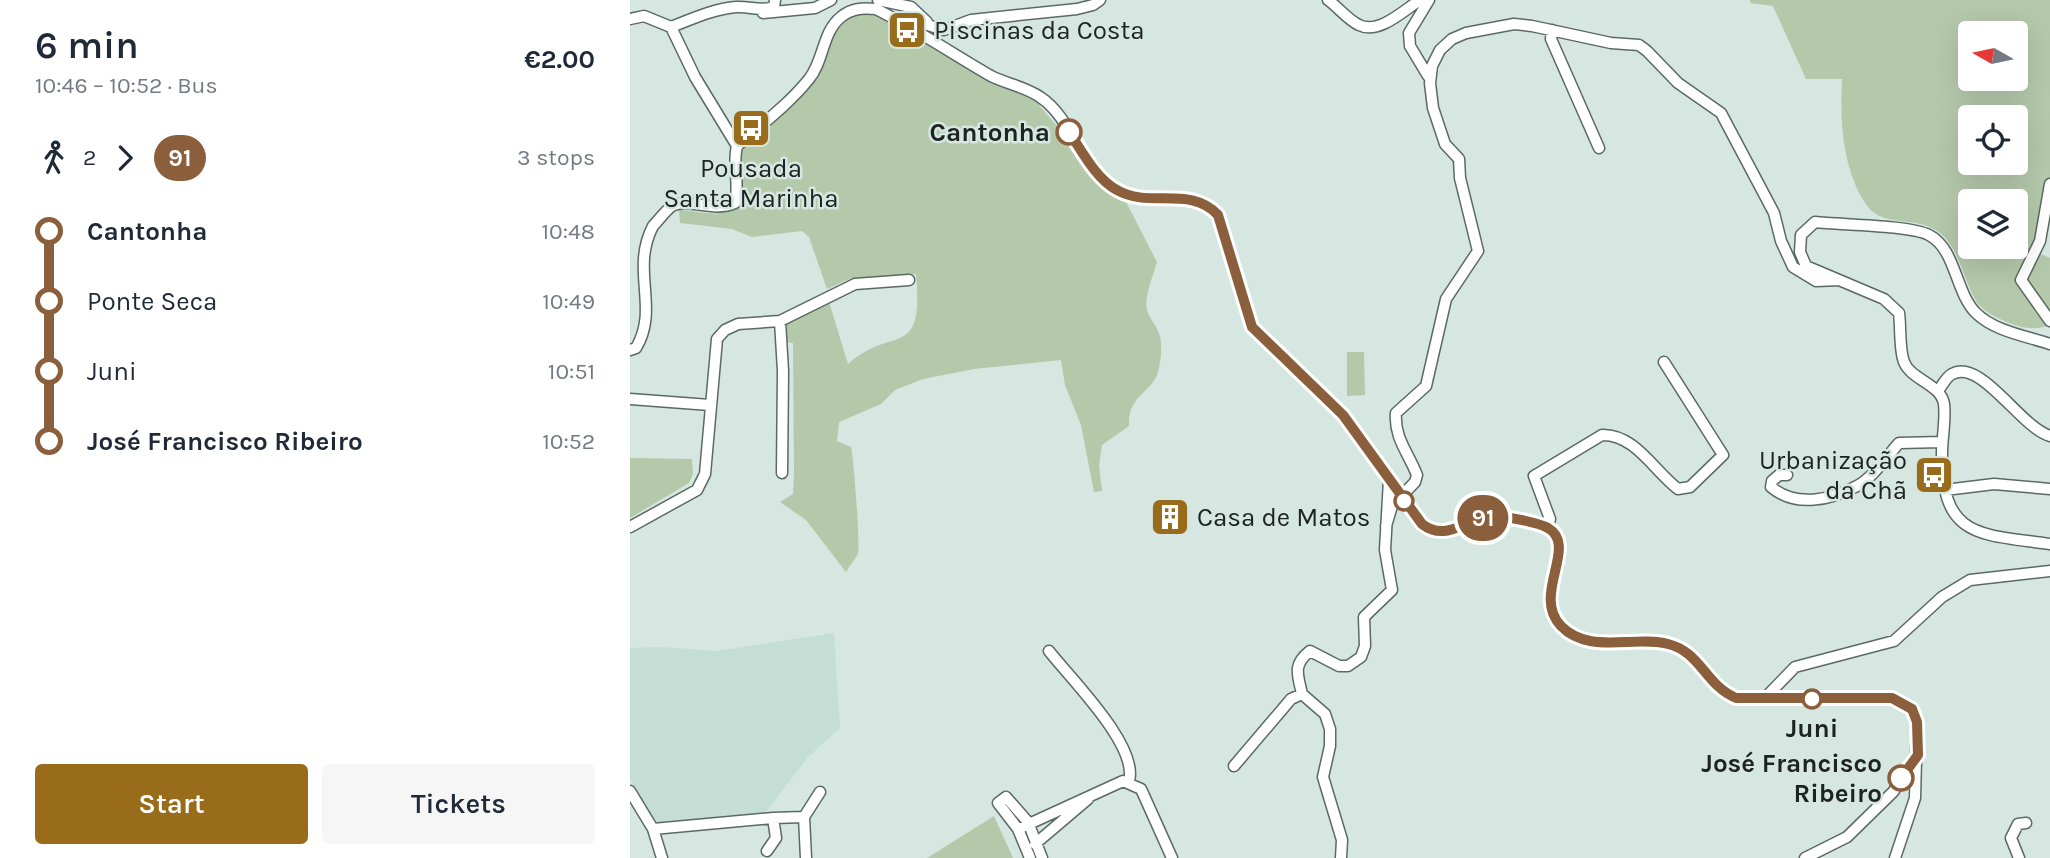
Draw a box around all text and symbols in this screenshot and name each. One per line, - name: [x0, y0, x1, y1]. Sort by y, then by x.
- bus stop icon: Piscinas da Costa: [886, 9, 928, 51]
- place label: Piscinas da Costa: [934, 15, 1145, 46]
- north arrow: [1958, 21, 2028, 91]
- map controls: [1958, 21, 2028, 259]
- text: 6 min: [35, 23, 139, 68]
- text: €2.00: [524, 44, 595, 75]
- text: 10:46 – 10:52 · Bus: [35, 72, 218, 99]
- button: locate: [1958, 105, 2028, 175]
- bus stop icon: Pousada Santa Marinha: [730, 107, 772, 149]
- place label: Cantonha: [930, 117, 1050, 148]
- marker: Cantonha: [1056, 119, 1082, 145]
- icon: walk: [35, 139, 73, 177]
- icon: forward: [106, 139, 144, 177]
- text: 2: [83, 144, 96, 171]
- text: 91: [168, 144, 192, 172]
- text: 3 stops: [517, 144, 595, 171]
- place label: Pousada Santa Marinha: [663, 153, 839, 214]
- button: layers: [1958, 189, 2028, 259]
- text: Cantonha: [87, 216, 207, 247]
- text: 10:48: [541, 218, 595, 245]
- text: Ponte Seca: [87, 286, 217, 317]
- text: 10:49: [542, 288, 595, 315]
- text: Juni: [87, 356, 137, 387]
- text: 10:51: [548, 358, 595, 385]
- text: José Francisco Ribeiro: [87, 426, 363, 457]
- text: 10:52: [542, 428, 595, 455]
- place label: Urbanização da Chã: [1759, 445, 1907, 506]
- bus stop icon: Urbanização da Chã: [1913, 454, 1955, 496]
- unlabelled marker: [1394, 491, 1414, 511]
- line badge: 91: [1452, 495, 1514, 541]
- building icon: Casa de Matos: [1149, 496, 1191, 538]
- place label: Casa de Matos: [1197, 502, 1370, 533]
- text: 91: [1471, 504, 1495, 532]
- marker: Juni: [1802, 689, 1822, 709]
- place label: Juni: [1786, 713, 1838, 744]
- place label: José Francisco Ribeiro: [1701, 748, 1882, 809]
- button: Start: [35, 764, 308, 844]
- button: Tickets: [322, 764, 595, 844]
- marker: José Francisco Ribeiro: [1888, 765, 1914, 791]

